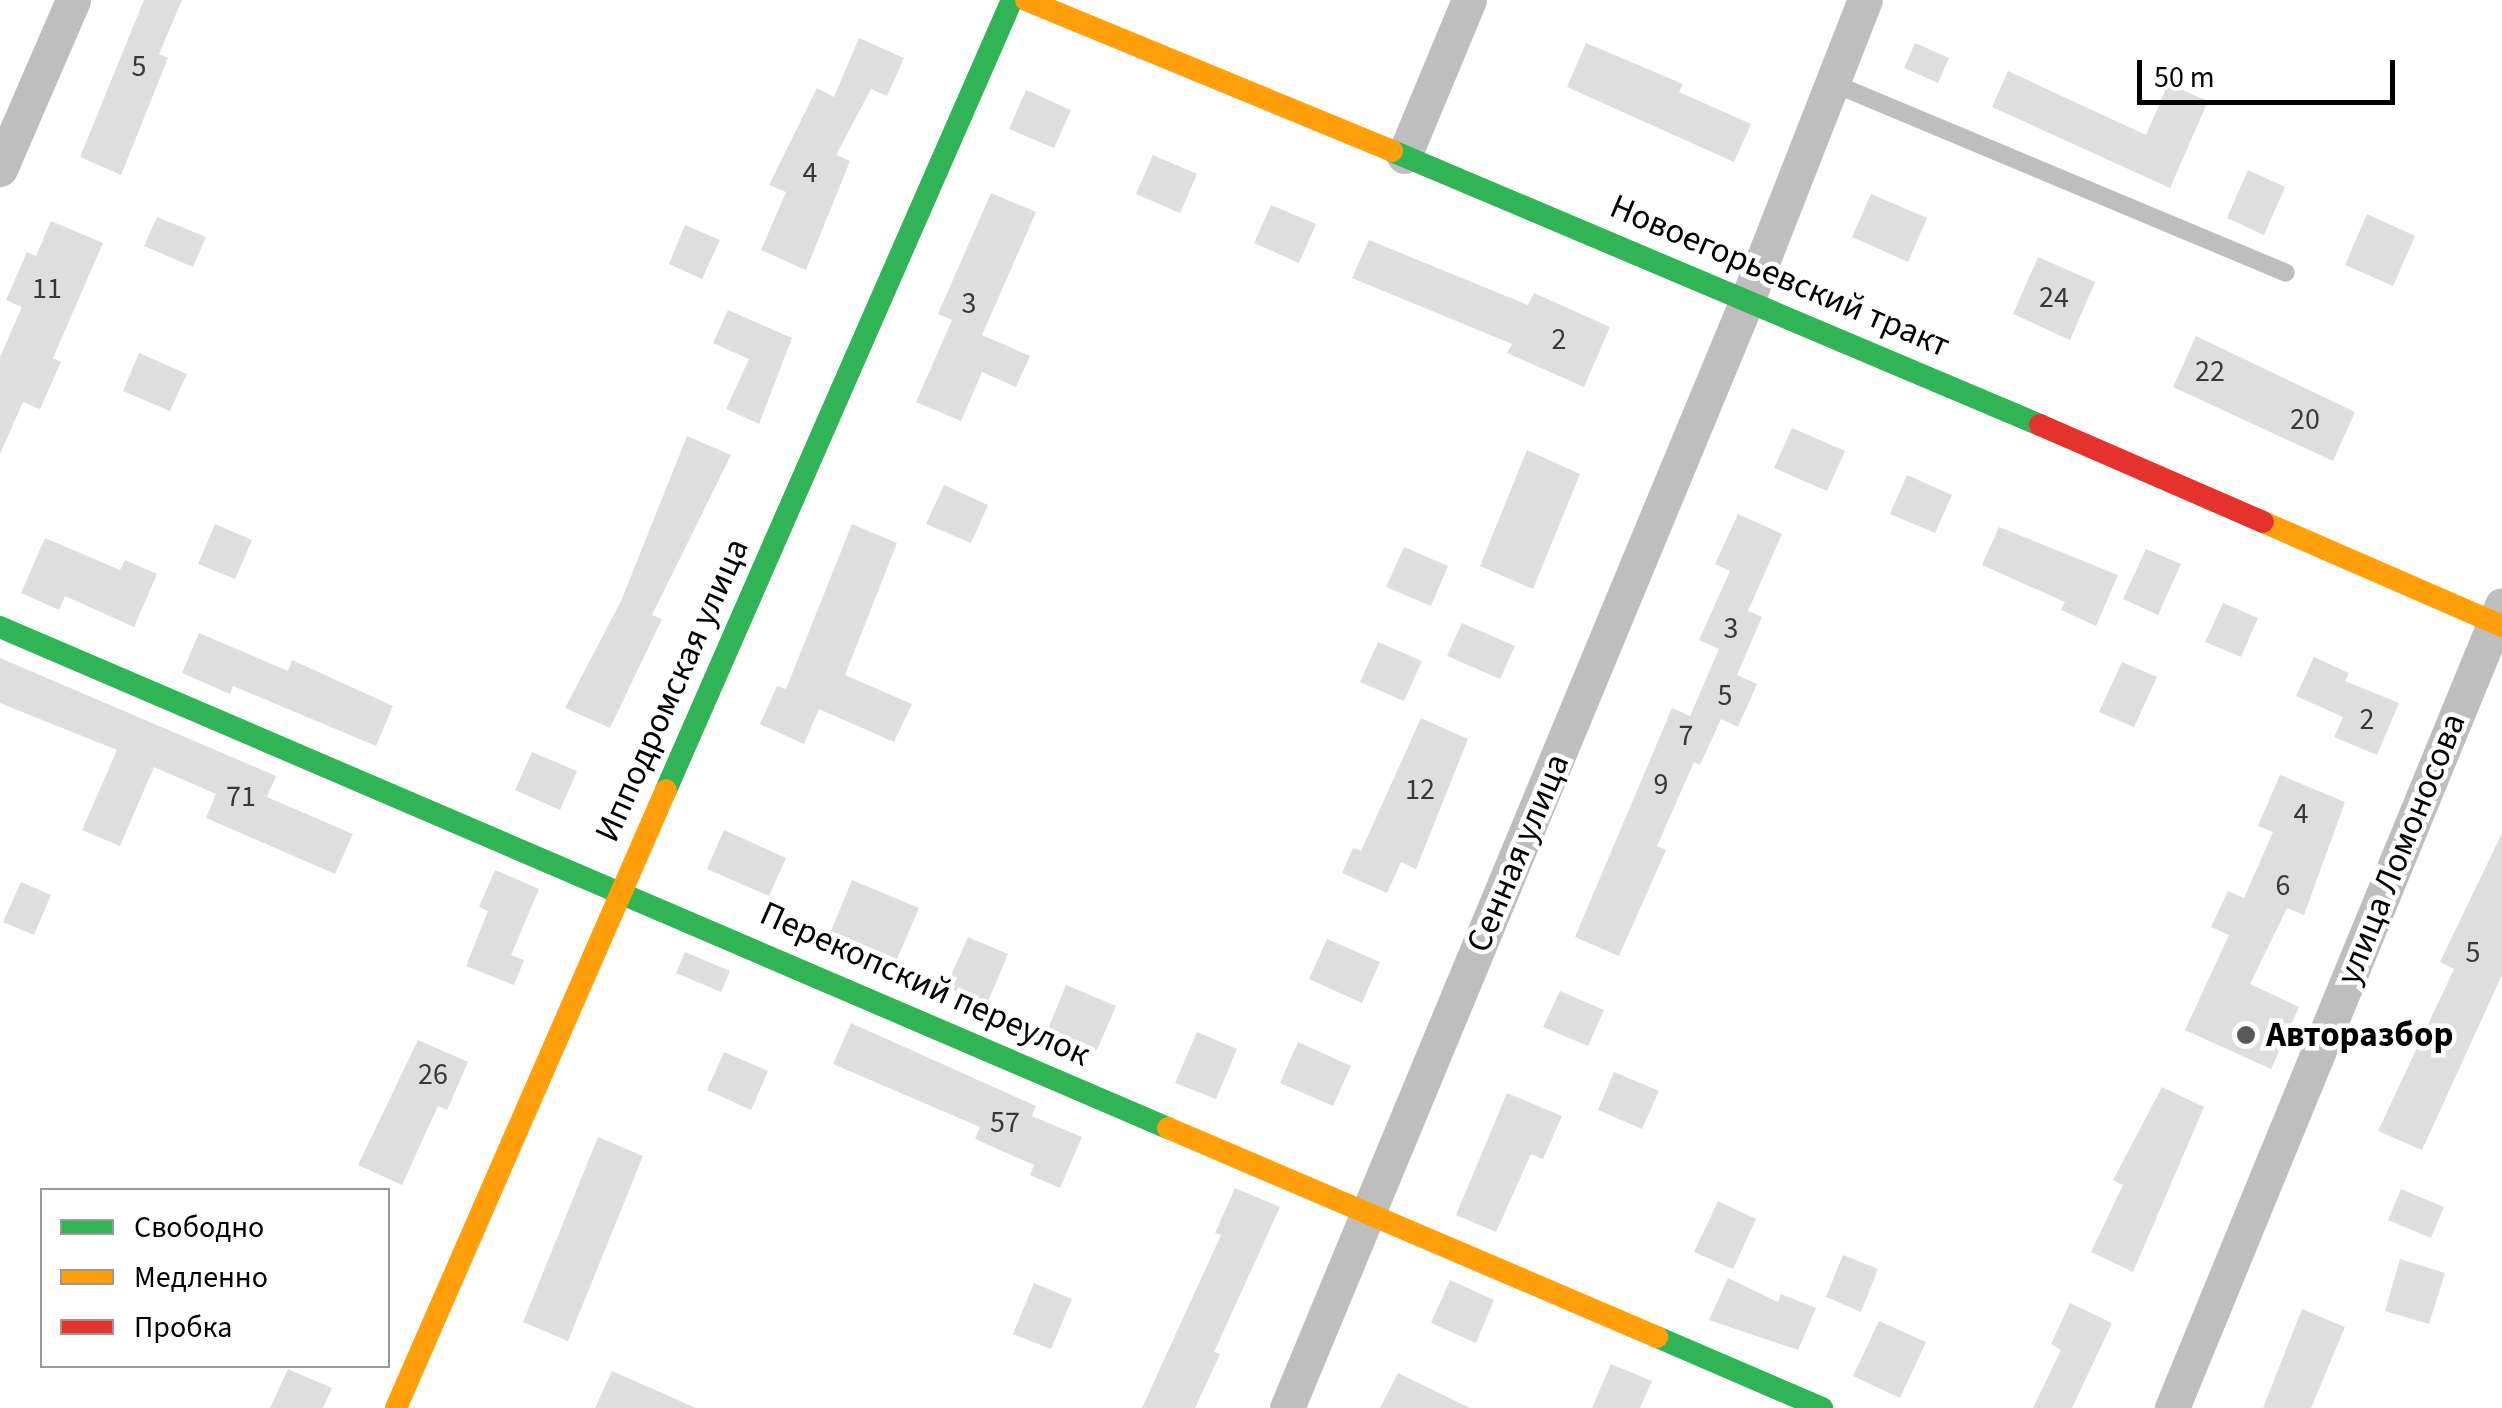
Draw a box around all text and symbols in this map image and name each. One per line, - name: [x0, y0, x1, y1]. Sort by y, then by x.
- scale bar: [2142, 40, 2400, 102]
- house number: 5: [132, 49, 146, 85]
- text: 50 m: [2154, 56, 2215, 99]
- house number: 4: [803, 155, 817, 191]
- street label: Новоегорьевский тракт: [1604, 185, 1956, 367]
- house number: 11: [32, 271, 62, 307]
- house number: 24: [2039, 280, 2069, 316]
- house number: 3: [962, 286, 976, 322]
- house number: 2: [1552, 322, 1566, 358]
- house number: 22: [2195, 354, 2225, 390]
- house number: 20: [2290, 402, 2320, 438]
- street label: Ипподромская улица: [586, 532, 758, 848]
- house number: 3: [1724, 611, 1738, 647]
- house number: 5: [1718, 678, 1732, 714]
- house number: 2: [2360, 702, 2374, 738]
- street label: улица Ломоносова: [2327, 707, 2475, 991]
- house number: 7: [1679, 718, 1693, 754]
- street label: Сенная улица: [1457, 748, 1579, 958]
- house number: 9: [1654, 767, 1668, 803]
- house number: 12: [1405, 772, 1435, 808]
- house number: 71: [226, 779, 256, 815]
- house number: 4: [2294, 796, 2308, 832]
- house number: 6: [2276, 868, 2290, 904]
- street label: Перекопский переулок: [754, 892, 1096, 1076]
- house number: 5: [2466, 935, 2480, 971]
- place label: Авторазбор: [2266, 1014, 2453, 1056]
- marker: Авторазбор: [2235, 1024, 2257, 1046]
- house number: 26: [418, 1057, 448, 1093]
- house number: 57: [990, 1105, 1020, 1141]
- legend: [40, 1188, 390, 1368]
- text: Свободно: [134, 1206, 264, 1249]
- text: Медленно: [134, 1256, 268, 1299]
- text: Пробка: [134, 1306, 232, 1349]

